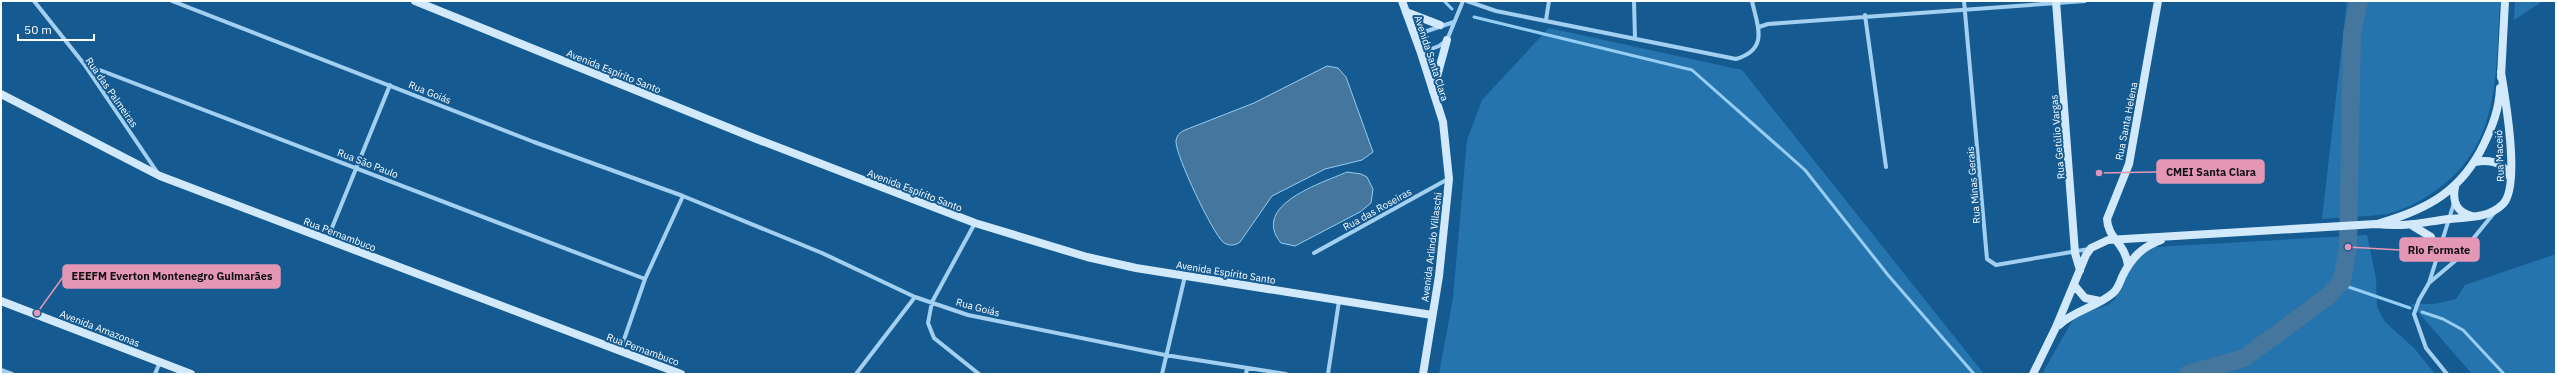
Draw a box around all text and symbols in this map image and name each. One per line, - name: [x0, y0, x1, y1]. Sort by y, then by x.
- street label: Avenida Santa Clara: [1412, 14, 1452, 103]
- scale bar: [18, 16, 94, 42]
- text: 50 m: [24, 22, 52, 37]
- street label: Avenida Espírito Santo: [565, 47, 663, 97]
- street label: Rua das Palmeiras: [83, 55, 141, 130]
- street label: Rua Goiás: [406, 78, 453, 107]
- street label: Rua Santa Helena: [2113, 80, 2141, 161]
- street label: Rua Getúlio Vargas: [2047, 94, 2068, 180]
- street label: Rua Maceió: [2492, 129, 2507, 182]
- street label: Rua São Paulo: [336, 146, 400, 181]
- street label: Rua Minas Gerais: [1964, 146, 1983, 224]
- callout: CMEI Santa Clara: [2157, 160, 2264, 183]
- text: CMEI Santa Clara: [2166, 165, 2256, 179]
- street label: Avenida Espírito Santo: [865, 166, 965, 215]
- street label: Rua das Roseiras: [1341, 185, 1414, 234]
- street label: Avenida Arlindo Villaschi: [1418, 191, 1445, 303]
- street label: Rua Pernambuco: [302, 215, 378, 254]
- callout: Rio Formate: [2400, 238, 2479, 261]
- text: Rio Formate: [2408, 243, 2470, 257]
- street label: Avenida Espírito Santo: [1175, 258, 1277, 287]
- callout: EEEFM Everton Montenegro Guimarães: [63, 265, 280, 288]
- text: EEEFM Everton Montenegro Guimarães: [72, 269, 273, 283]
- street label: Rua Goiás: [954, 295, 1001, 320]
- street label: Avenida Amazonas: [58, 307, 142, 350]
- street label: Rua Pernambuco: [605, 330, 681, 369]

